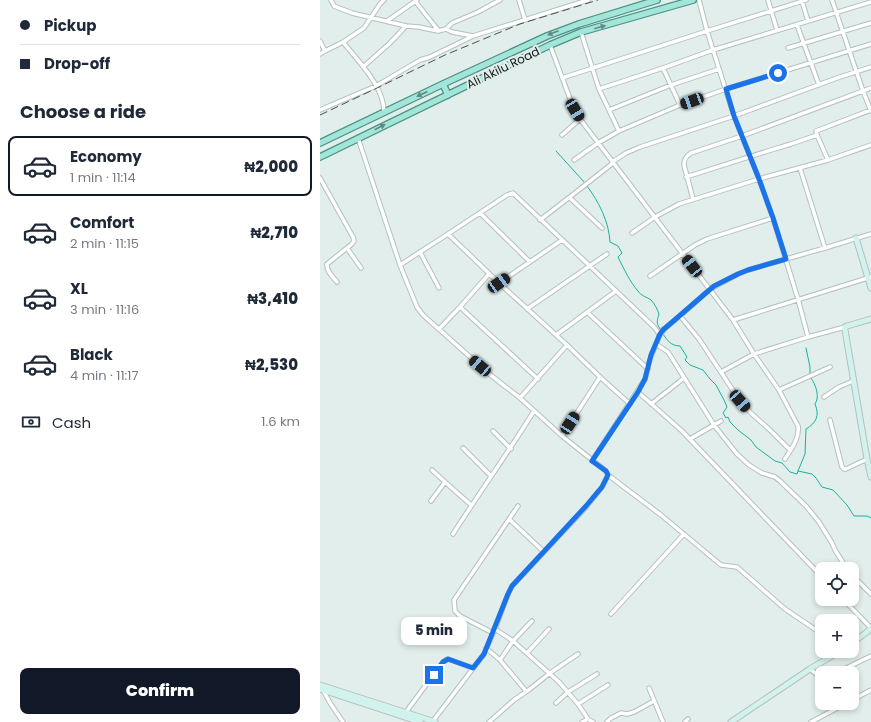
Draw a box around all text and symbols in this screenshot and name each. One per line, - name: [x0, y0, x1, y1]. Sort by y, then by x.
- text: Pickup: [44, 15, 96, 36]
- one-way arrow: [594, 24, 606, 30]
- one-way arrow: [546, 31, 558, 37]
- street label: Ali Akilu Road: [463, 42, 542, 93]
- text: Drop-off: [44, 53, 110, 74]
- route start: [769, 64, 787, 82]
- one-way arrow: [416, 91, 428, 97]
- car: [679, 91, 705, 111]
- car: [564, 97, 586, 123]
- text: Choose a ride: [20, 99, 146, 124]
- one-way arrow: [374, 124, 386, 130]
- text: Economy: [70, 146, 142, 167]
- icon: car: [22, 148, 58, 184]
- text: ₦2,000: [244, 156, 298, 177]
- text: 1 min · 11:14: [70, 168, 136, 187]
- text: Comfort: [70, 212, 134, 233]
- icon: car: [22, 214, 58, 250]
- text: ₦2,710: [250, 222, 298, 243]
- text: 2 min · 11:15: [70, 234, 139, 253]
- car: [680, 253, 704, 279]
- car: [486, 271, 512, 295]
- text: XL: [70, 278, 88, 299]
- icon: car: [22, 280, 58, 316]
- text: ₦3,410: [247, 288, 298, 309]
- text: 3 min · 11:16: [70, 300, 139, 319]
- text: Black: [70, 344, 113, 365]
- icon: car: [22, 346, 58, 382]
- text: ₦2,530: [245, 354, 298, 375]
- car: [467, 354, 493, 378]
- text: 4 min · 11:17: [70, 366, 139, 385]
- car: [728, 388, 752, 414]
- car: [558, 410, 582, 436]
- icon: cash: [20, 411, 42, 433]
- text: Cash: [52, 412, 91, 433]
- text: 1.6 km: [261, 412, 300, 431]
- map controls: [815, 562, 859, 710]
- button: locate: [815, 562, 859, 606]
- button: +: [815, 614, 859, 658]
- callout: 5 min: [401, 617, 467, 645]
- text: 5 min: [415, 621, 453, 640]
- route end: [425, 666, 443, 684]
- button: −: [815, 666, 859, 710]
- button: Confirm: [20, 668, 300, 714]

